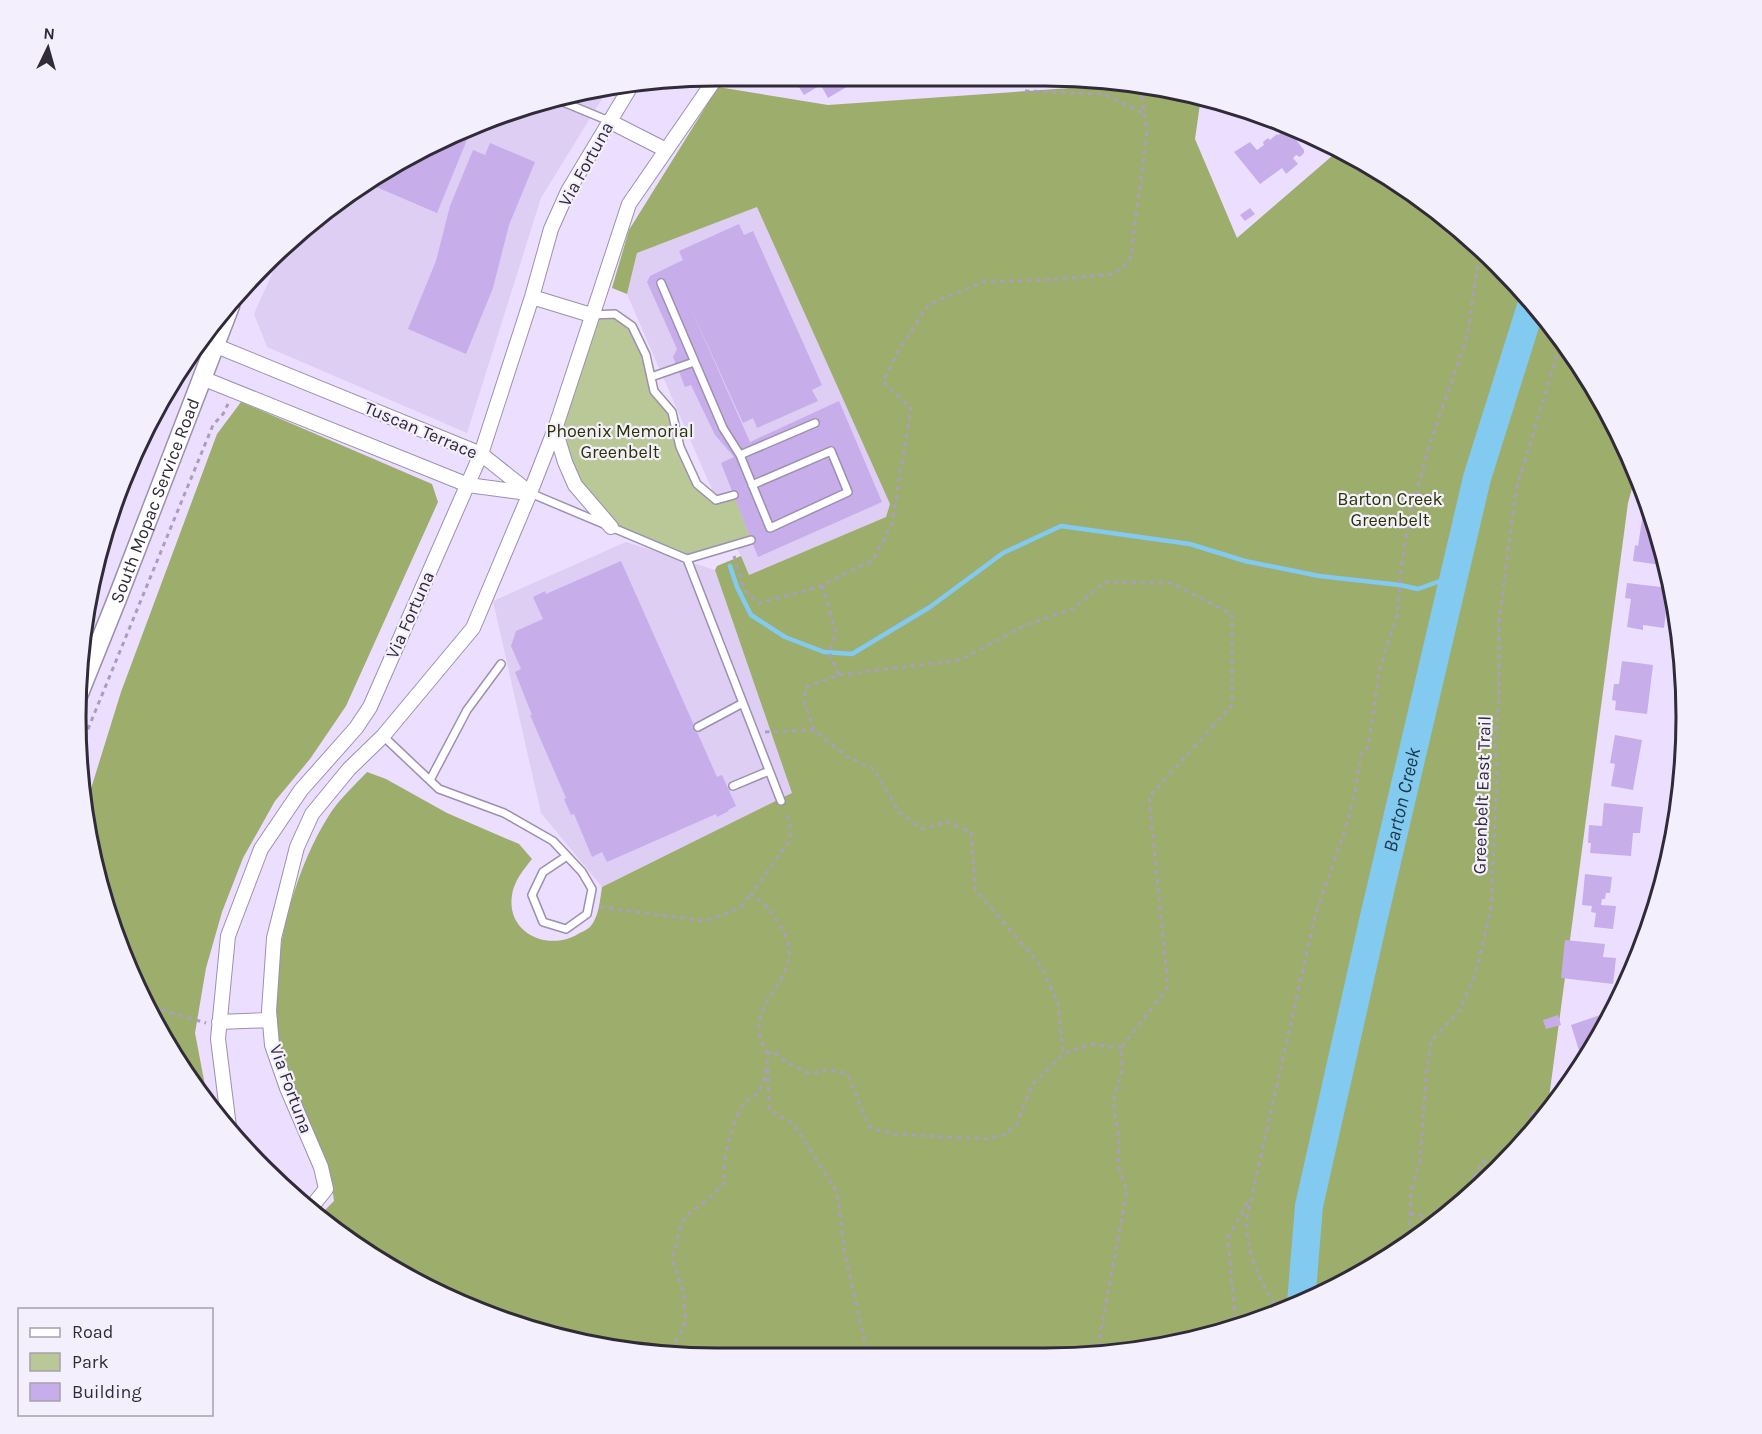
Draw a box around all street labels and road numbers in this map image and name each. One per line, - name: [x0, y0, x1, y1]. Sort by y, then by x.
- street label: Via Fortuna: [554, 118, 618, 210]
- street label: South Mopac Service Road: [105, 395, 204, 606]
- street label: Tuscan Terrace: [361, 396, 481, 464]
- street label: Via Fortuna: [381, 568, 439, 662]
- street label: Greenbelt East Trail: [1468, 715, 1496, 875]
- street label: Via Fortuna: [265, 1041, 317, 1137]

